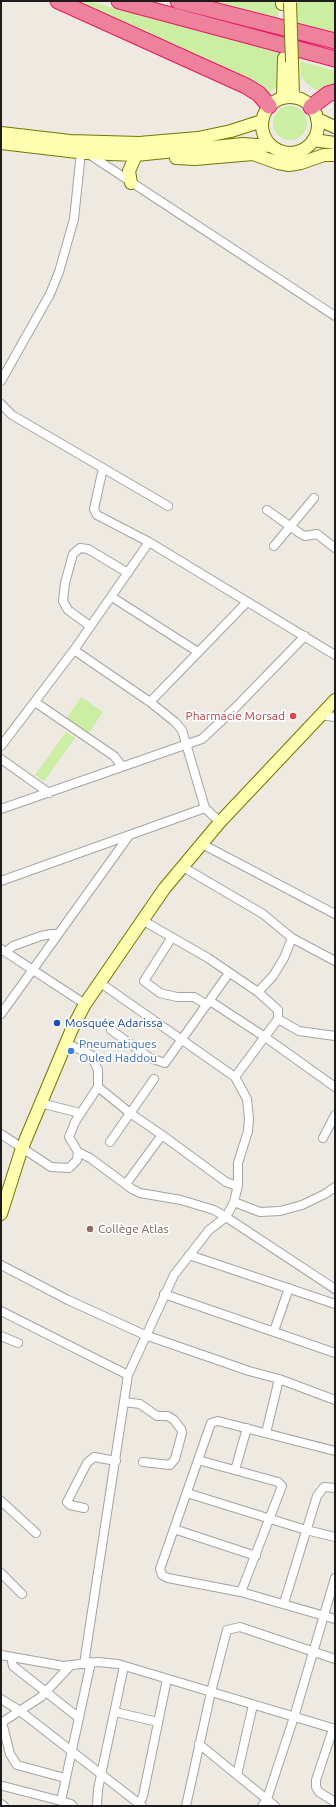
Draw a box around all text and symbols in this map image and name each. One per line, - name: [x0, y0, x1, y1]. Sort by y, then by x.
- place label: Pharmacie Morsad: [185, 709, 285, 723]
- marker: Pharmacie Morsad: [288, 711, 298, 721]
- place label: Mosquée Adarissa: [65, 1016, 163, 1030]
- marker: Mosquée Adarissa: [52, 1018, 62, 1028]
- place label: Pneumatiques Ouled Haddou: [79, 1037, 157, 1065]
- marker: Pneumatiques Ouled Haddou: [66, 1046, 76, 1056]
- place label: Collège Atlas: [98, 1222, 169, 1236]
- marker: Collège Atlas: [85, 1224, 95, 1234]

